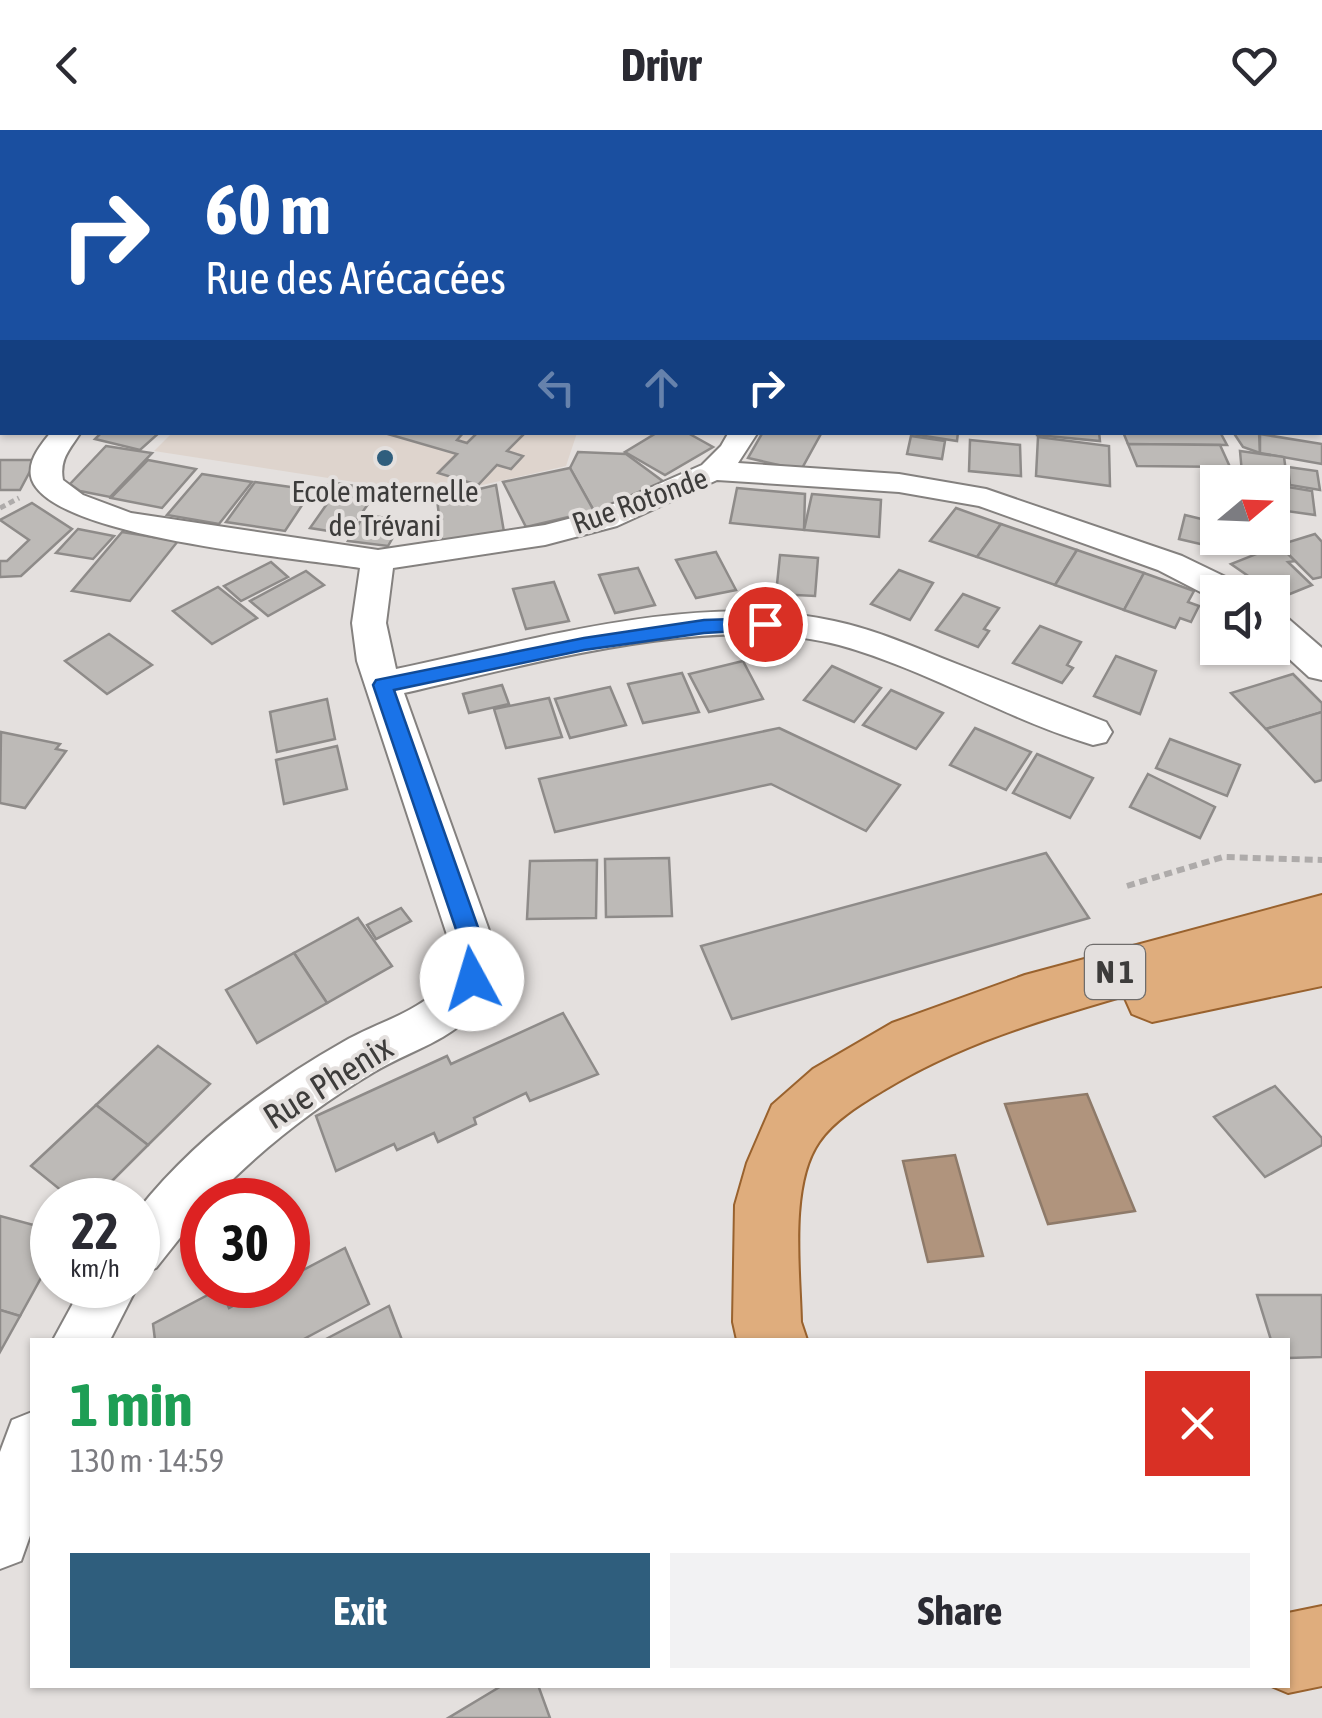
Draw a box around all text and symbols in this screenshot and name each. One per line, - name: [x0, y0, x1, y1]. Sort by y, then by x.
- icon: back: [40, 38, 95, 93]
- icon: heart: [1227, 38, 1282, 93]
- text: Drivr: [621, 39, 701, 91]
- text: 60 m: [205, 169, 331, 249]
- icon: right: [40, 170, 170, 300]
- text: Rue des Arécacées: [205, 252, 506, 304]
- icon: left: [529, 360, 584, 415]
- icon: ahead: [634, 360, 689, 415]
- icon: right: [739, 360, 794, 415]
- marker: Ecole maternelle de Trévani: [374, 447, 396, 469]
- street label: Rue Rotonde: [568, 460, 712, 540]
- north arrow: [1200, 465, 1290, 555]
- map controls: [1200, 465, 1290, 665]
- place label: Ecole maternelle de Trévani: [291, 474, 479, 542]
- button: sound: [1200, 575, 1290, 665]
- pin: [723, 582, 808, 667]
- icon: arrive: [738, 597, 793, 652]
- position arrow: [420, 927, 524, 1031]
- road number: N 1: [1085, 945, 1145, 999]
- street label: Rue Phenix: [256, 1026, 399, 1136]
- speed limit sign: 30: [180, 1178, 310, 1308]
- text: 22: [71, 1202, 118, 1260]
- text: km/h: [70, 1254, 120, 1282]
- text: 1 min: [70, 1370, 193, 1439]
- button: close: [1145, 1371, 1250, 1476]
- text: 130 m · 14:59: [70, 1442, 224, 1479]
- button: Exit: [70, 1553, 650, 1668]
- button: Share: [670, 1553, 1250, 1668]

